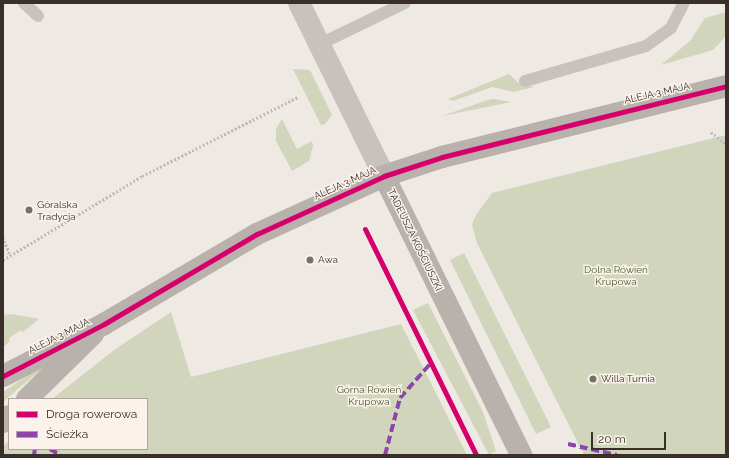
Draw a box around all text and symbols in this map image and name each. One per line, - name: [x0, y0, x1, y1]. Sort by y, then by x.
- street label: ALEJA 3 MAJA: [623, 80, 691, 106]
- street label: ALEJA 3 MAJA: [312, 164, 378, 202]
- street label: TADEUSZA KOŚCIUSZKI: [385, 187, 445, 293]
- place label: Góralska Tradycja: [37, 198, 77, 222]
- marker: Góralska Tradycja: [24, 205, 34, 215]
- place label: Awa: [318, 254, 338, 266]
- marker: Awa: [305, 255, 315, 265]
- park label: Dolna Rówień Krupowa: [584, 263, 648, 286]
- street label: ALEJA 3 MAJA: [26, 315, 92, 357]
- place label: Willa Turnia: [601, 373, 655, 385]
- marker: Willa Turnia: [588, 374, 598, 384]
- park label: Górna Rówień Krupowa: [337, 383, 401, 406]
- legend: [8, 398, 148, 450]
- text: Droga rowerowa: [46, 407, 137, 421]
- scale bar: [593, 424, 668, 450]
- text: Ścieżka: [46, 427, 88, 441]
- text: 20 m: [598, 432, 626, 446]

